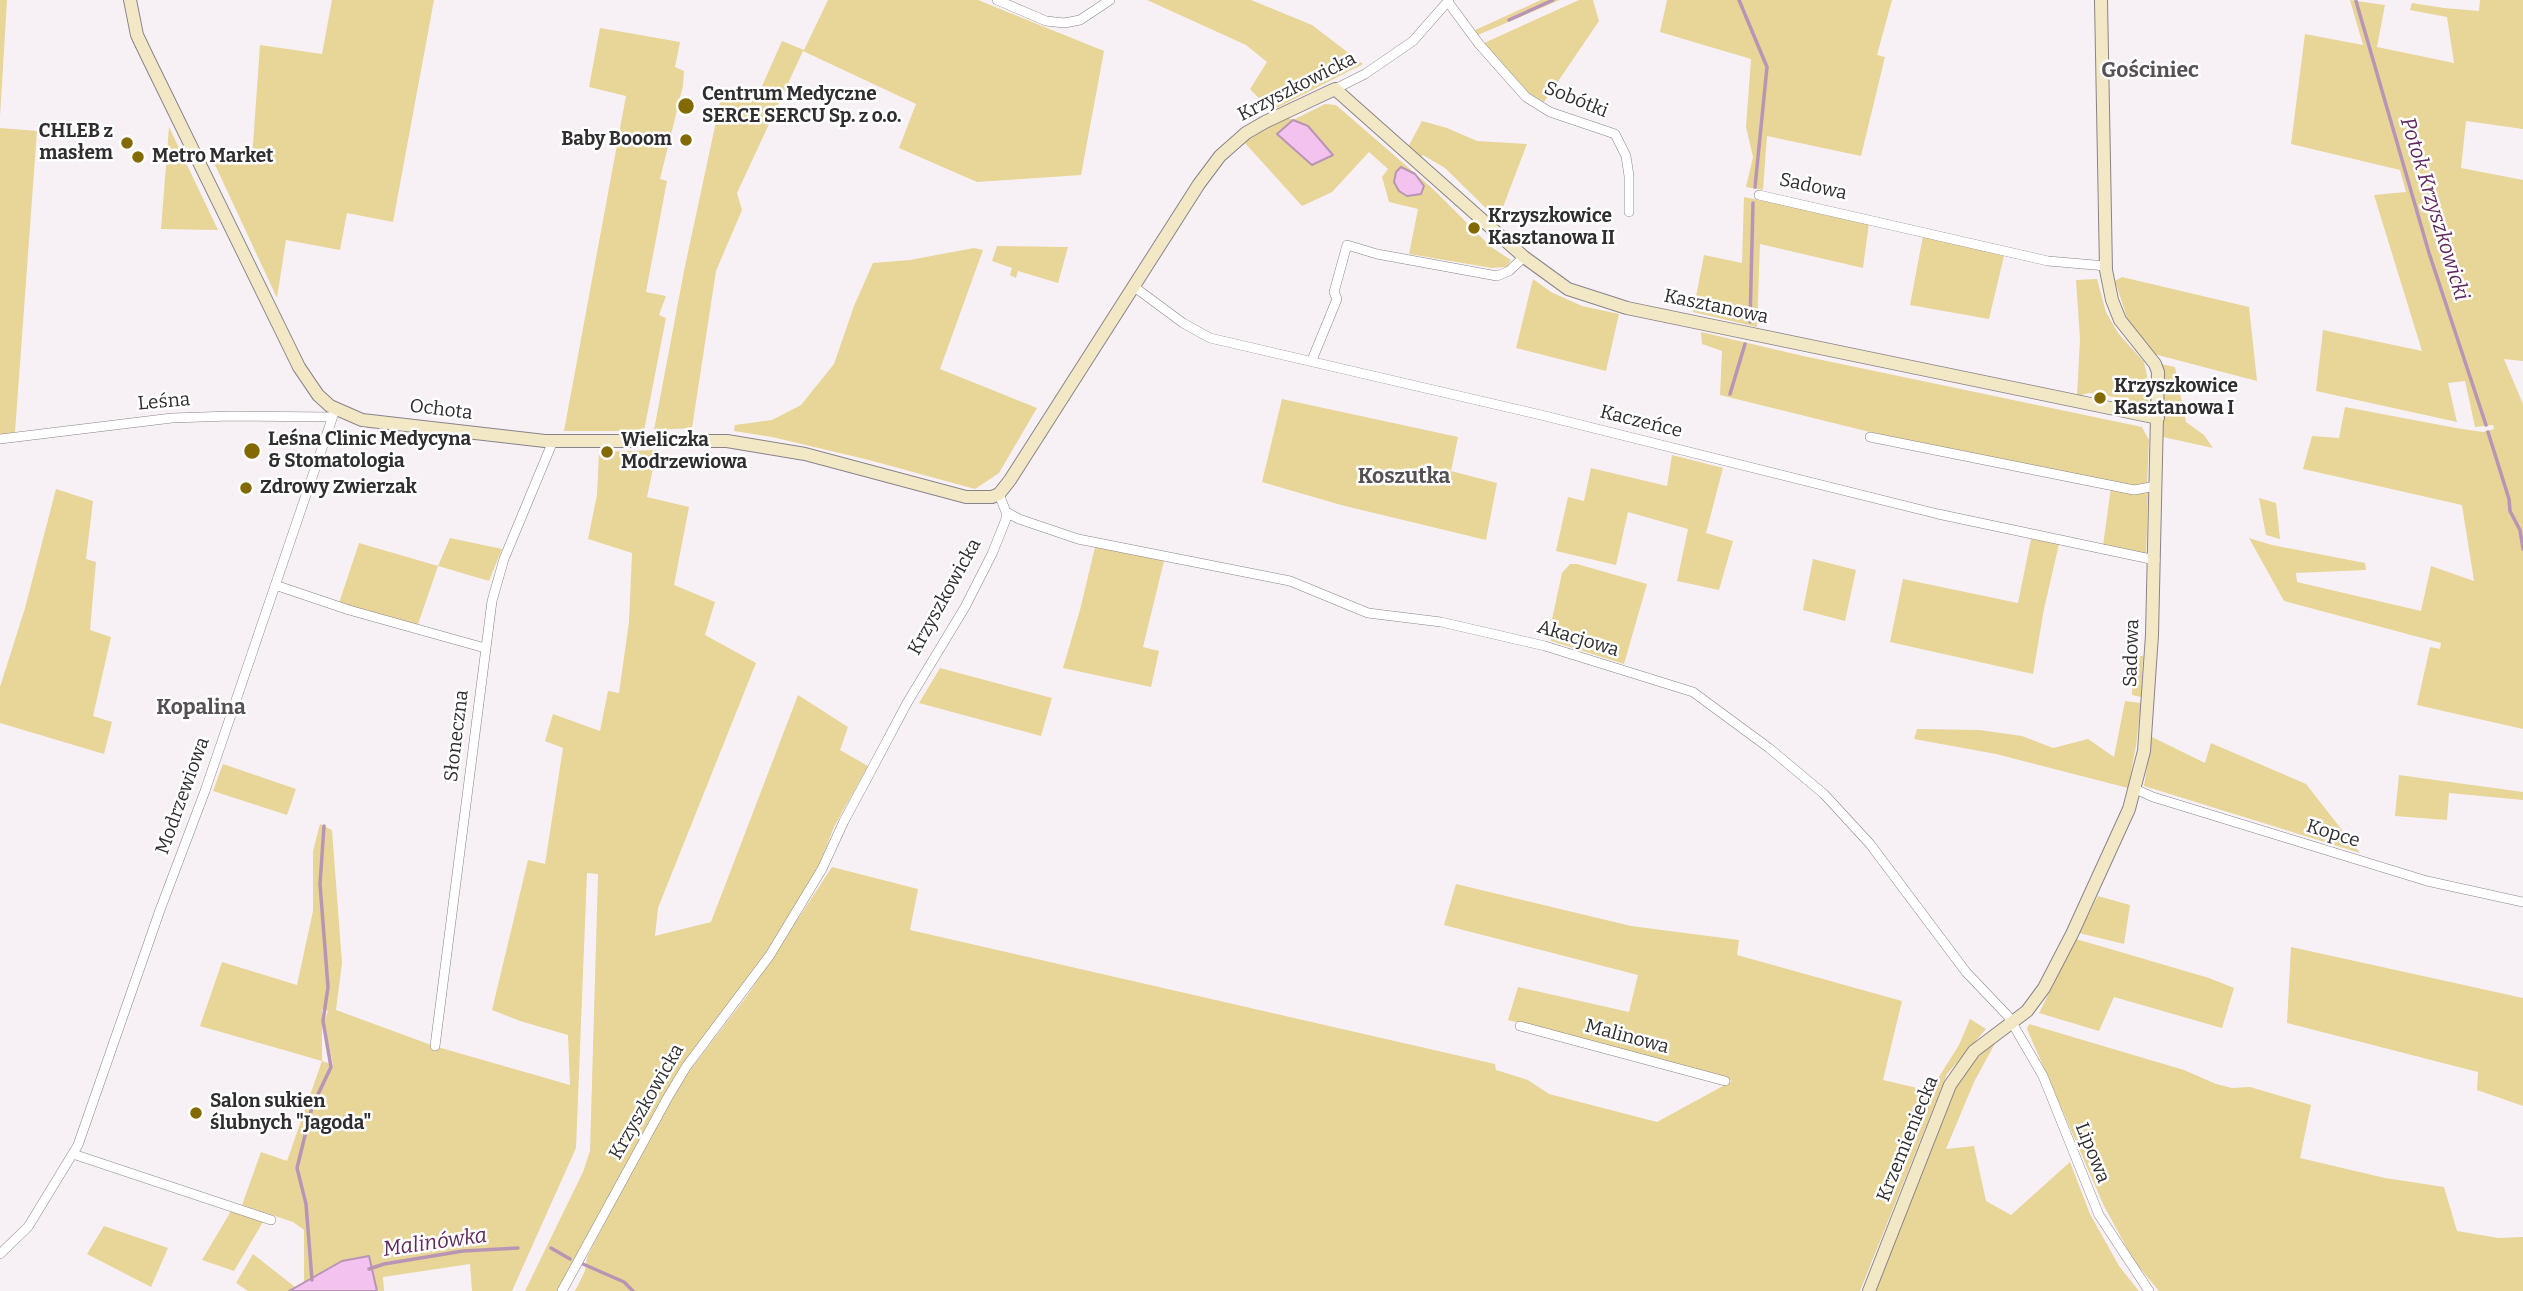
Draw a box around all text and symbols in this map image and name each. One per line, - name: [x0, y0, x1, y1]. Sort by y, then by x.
- street label: Krzyszkowicka: [1234, 47, 1360, 127]
- district label: Gościniec: [2101, 58, 2199, 84]
- street label: Sobótki: [1541, 77, 1611, 123]
- place label: Centrum Medyczne SERCE SERCU Sp. z o.o.: [702, 84, 901, 128]
- marker: Centrum Medyczne SERCE SERCU Sp. z o.o.: [676, 96, 696, 116]
- water label: Potok Krzyszkowicki: [2394, 114, 2474, 304]
- place label: CHLEB z masłem: [39, 121, 113, 165]
- place label: Baby Booom: [561, 129, 672, 151]
- marker: Baby Booom: [678, 132, 694, 148]
- marker: CHLEB z masłem: [119, 135, 135, 151]
- place label: Metro Market: [152, 146, 274, 168]
- marker: Metro Market: [130, 149, 146, 165]
- street label: Sadowa: [1777, 169, 1849, 205]
- place label: Krzyszkowice Kasztanowa II: [1488, 206, 1615, 250]
- marker: Krzyszkowice Kasztanowa II: [1466, 220, 1482, 236]
- street label: Kasztanowa: [1662, 285, 1770, 329]
- place label: Krzyszkowice Kasztanowa I: [2114, 376, 2238, 420]
- street label: Leśna: [137, 388, 191, 416]
- marker: Krzyszkowice Kasztanowa I: [2092, 390, 2108, 406]
- street label: Ochota: [408, 395, 474, 425]
- street label: Kaczeńce: [1597, 401, 1685, 443]
- place label: Leśna Clinic Medycyna & Stomatologia: [268, 429, 471, 473]
- place label: Wieliczka Modrzewiowa: [621, 430, 747, 474]
- marker: Leśna Clinic Medycyna & Stomatologia: [242, 441, 262, 461]
- marker: Wieliczka Modrzewiowa: [599, 444, 615, 460]
- district label: Koszutka: [1358, 464, 1450, 490]
- place label: Zdrowy Zwierzak: [260, 477, 417, 499]
- marker: Zdrowy Zwierzak: [238, 480, 254, 496]
- street label: Krzyszkowicka: [904, 535, 986, 659]
- street label: Akacjowa: [1534, 616, 1622, 662]
- street label: Sadowa: [2119, 618, 2145, 688]
- street label: Słoneczna: [440, 689, 474, 783]
- district label: Kopalina: [156, 695, 246, 721]
- street label: Modrzewiowa: [151, 734, 215, 858]
- street label: Kopce: [2304, 815, 2362, 853]
- street label: Malinowa: [1583, 1015, 1671, 1059]
- street label: Krzyszkowicka: [605, 1040, 689, 1164]
- street label: Krzemieniecka: [1872, 1073, 1944, 1205]
- place label: Salon sukien ślubnych "Jagoda": [210, 1091, 372, 1135]
- marker: Salon sukien ślubnych "Jagoda": [188, 1105, 204, 1121]
- street label: Lipowa: [2070, 1120, 2114, 1186]
- water label: Malinówka: [381, 1223, 489, 1263]

